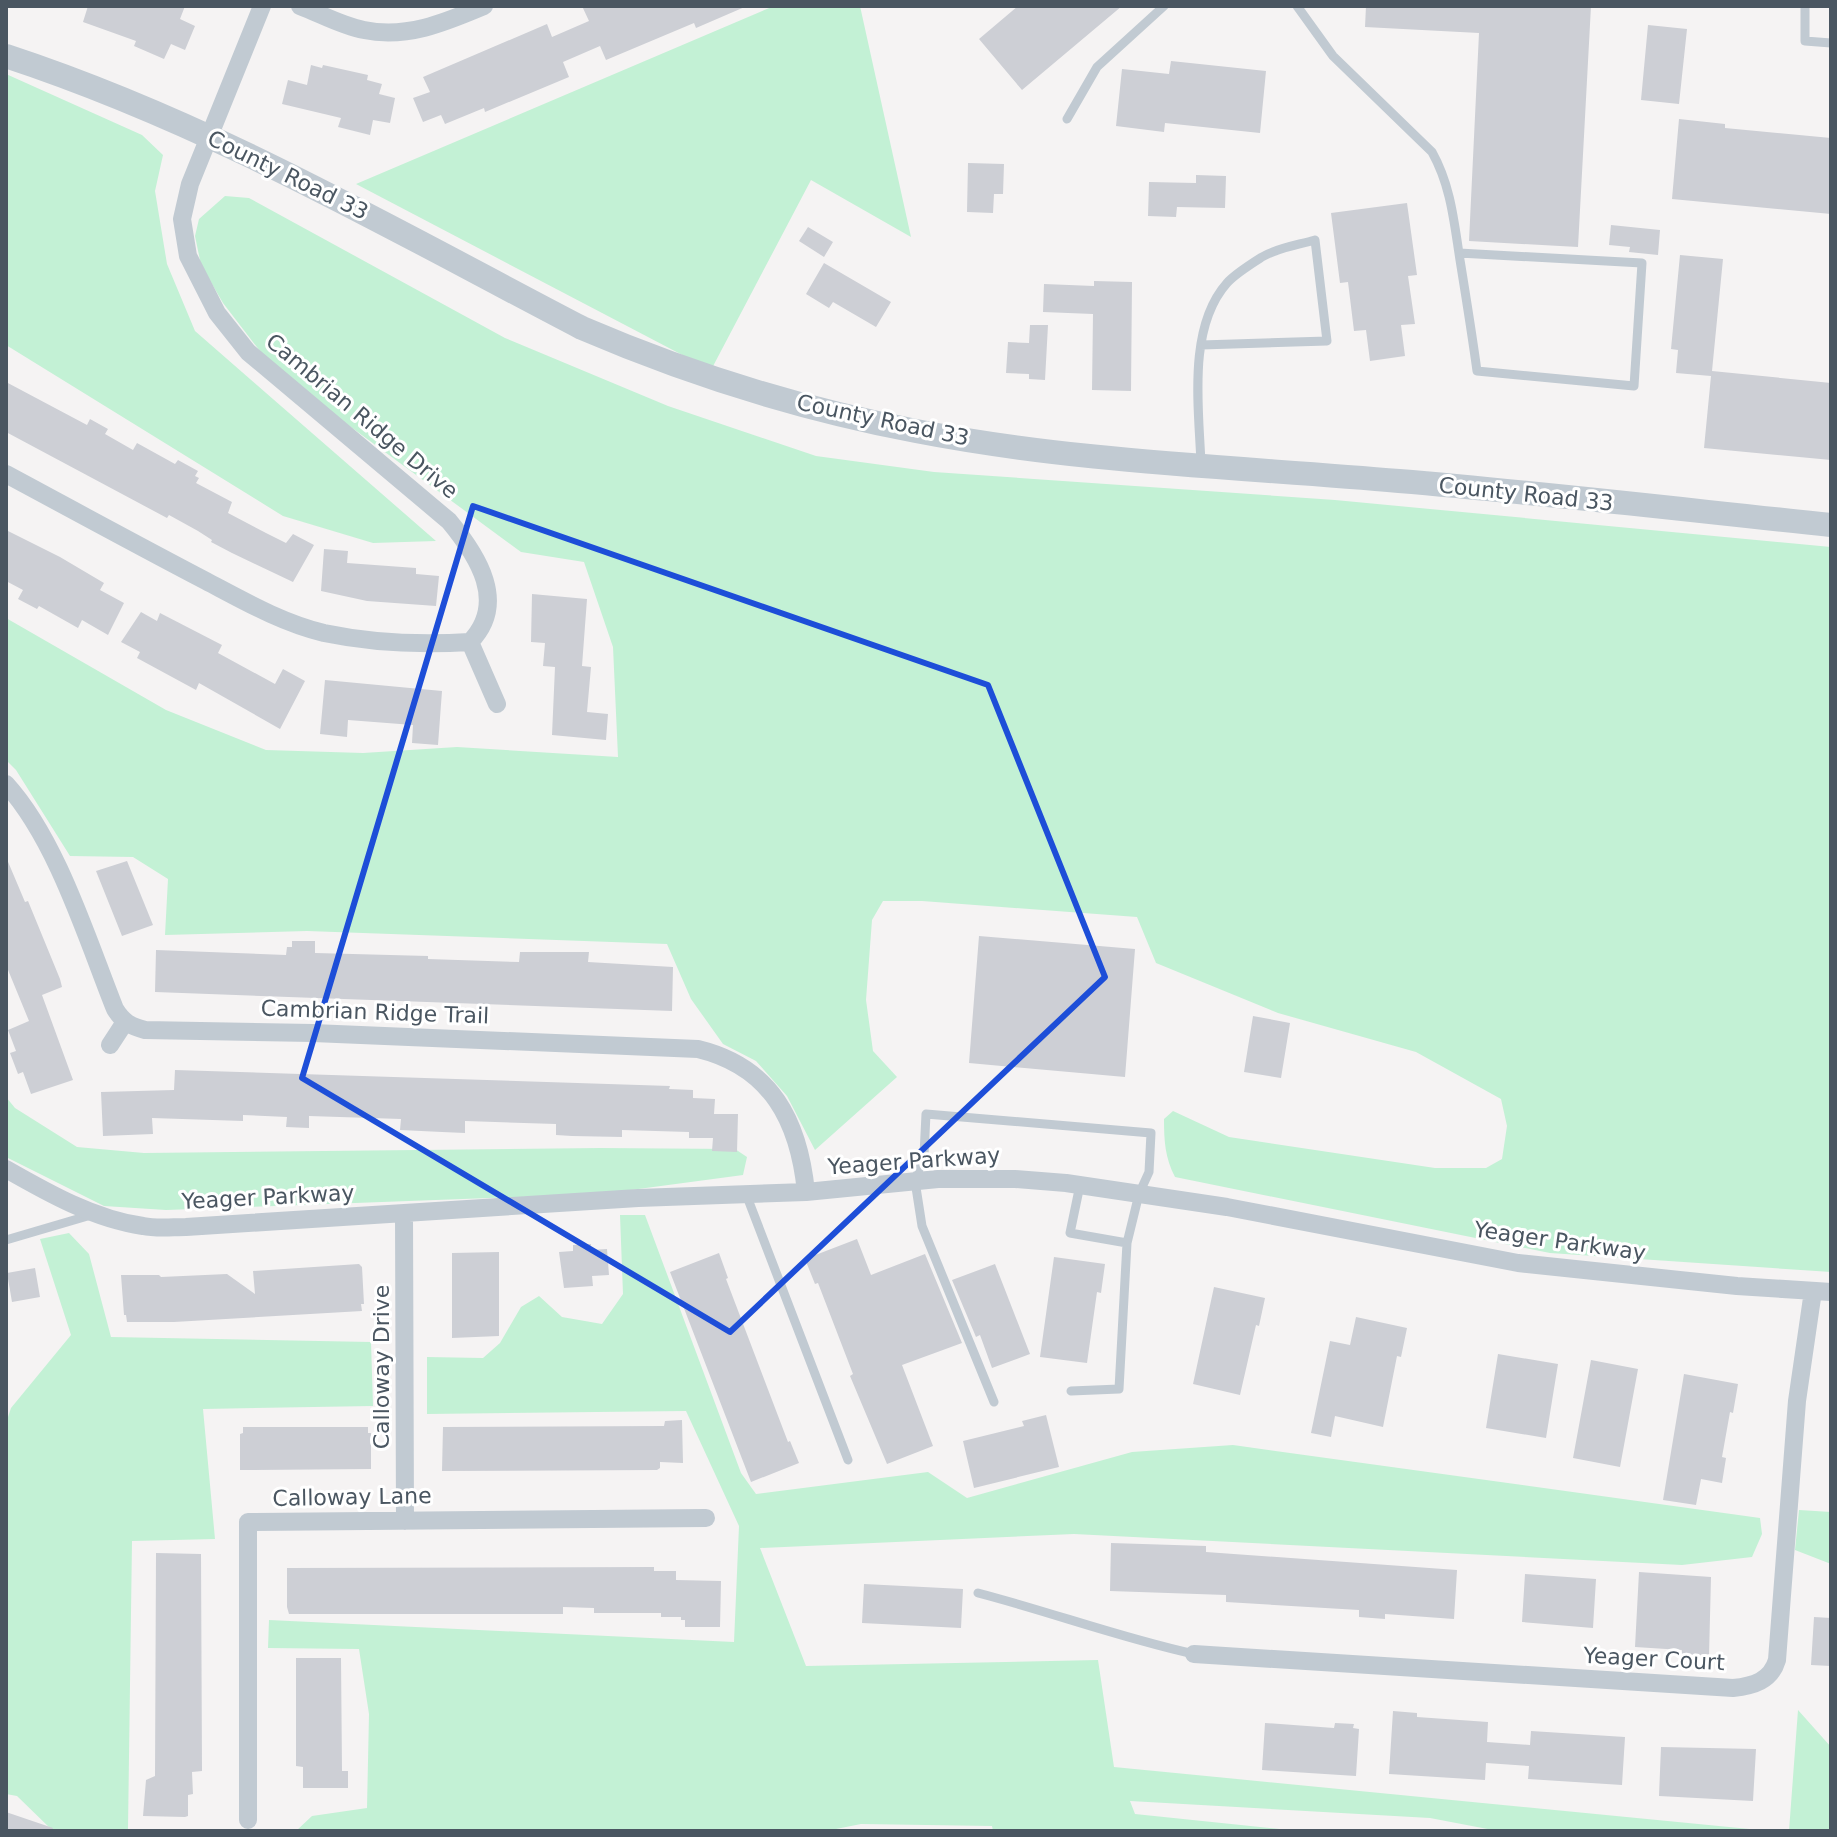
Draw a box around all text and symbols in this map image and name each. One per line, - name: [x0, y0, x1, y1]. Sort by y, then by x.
- street label: County Road 33: [204, 125, 372, 225]
- street label: Cambrian Ridge Drive: [261, 329, 463, 503]
- street label: County Road 33: [795, 390, 971, 450]
- street label: County Road 33: [1437, 472, 1615, 516]
- street label: Cambrian Ridge Trail: [260, 996, 490, 1028]
- street label: Yeager Parkway: [826, 1142, 1001, 1180]
- street label: Yeager Parkway: [180, 1180, 355, 1214]
- street label: Yeager Parkway: [1472, 1216, 1647, 1265]
- street label: Calloway Drive: [369, 1285, 394, 1449]
- street label: Calloway Lane: [272, 1483, 432, 1511]
- street label: Yeager Court: [1582, 1643, 1726, 1675]

